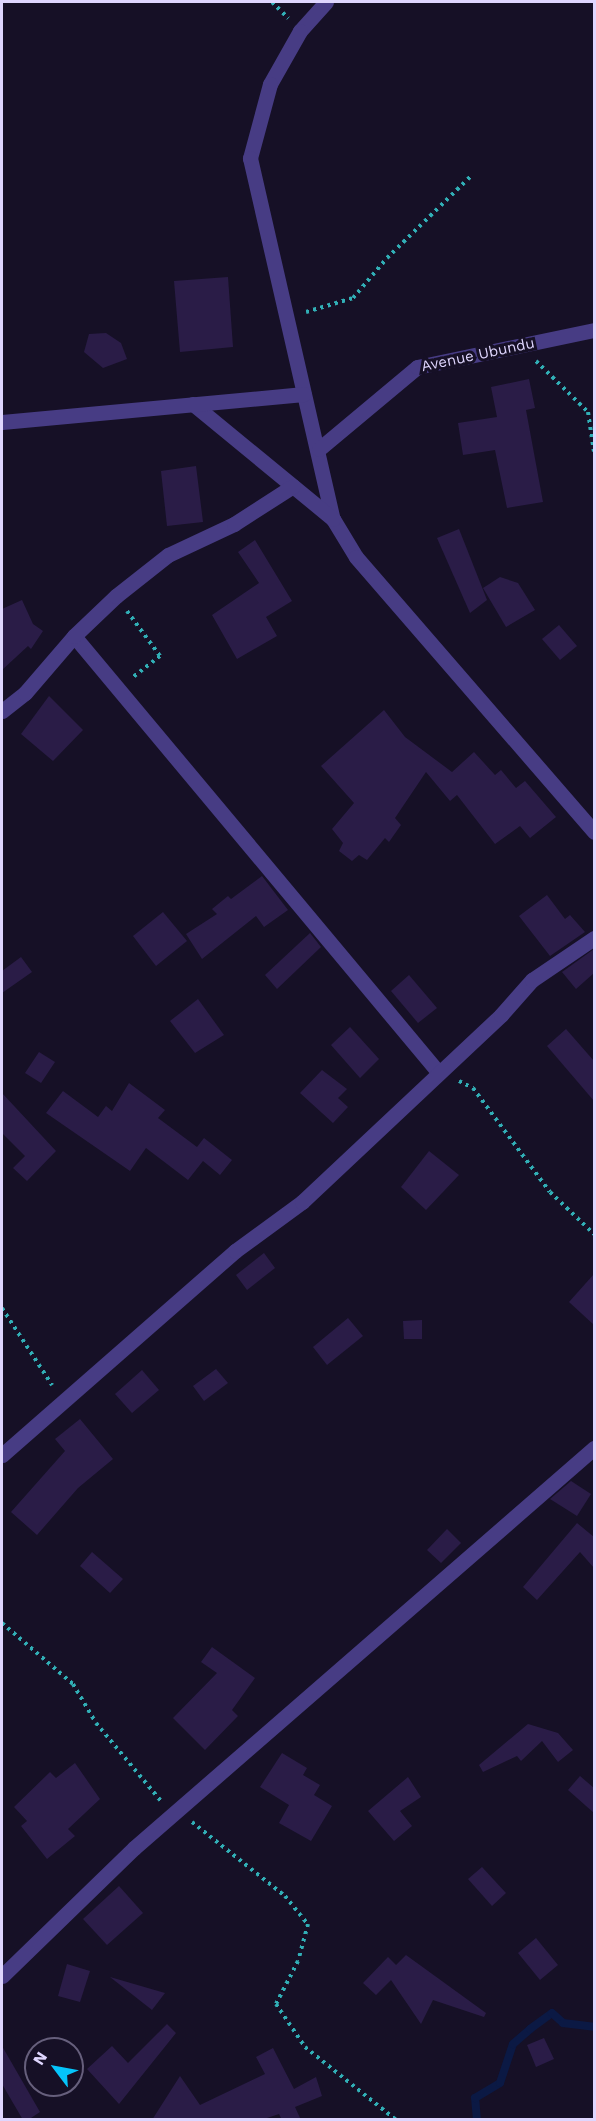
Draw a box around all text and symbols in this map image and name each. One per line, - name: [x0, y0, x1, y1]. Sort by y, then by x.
- street label: Avenue Ubundu: [420, 334, 536, 376]
- north arrow: [24, 2037, 84, 2097]
- text: N: [29, 2048, 51, 2068]

